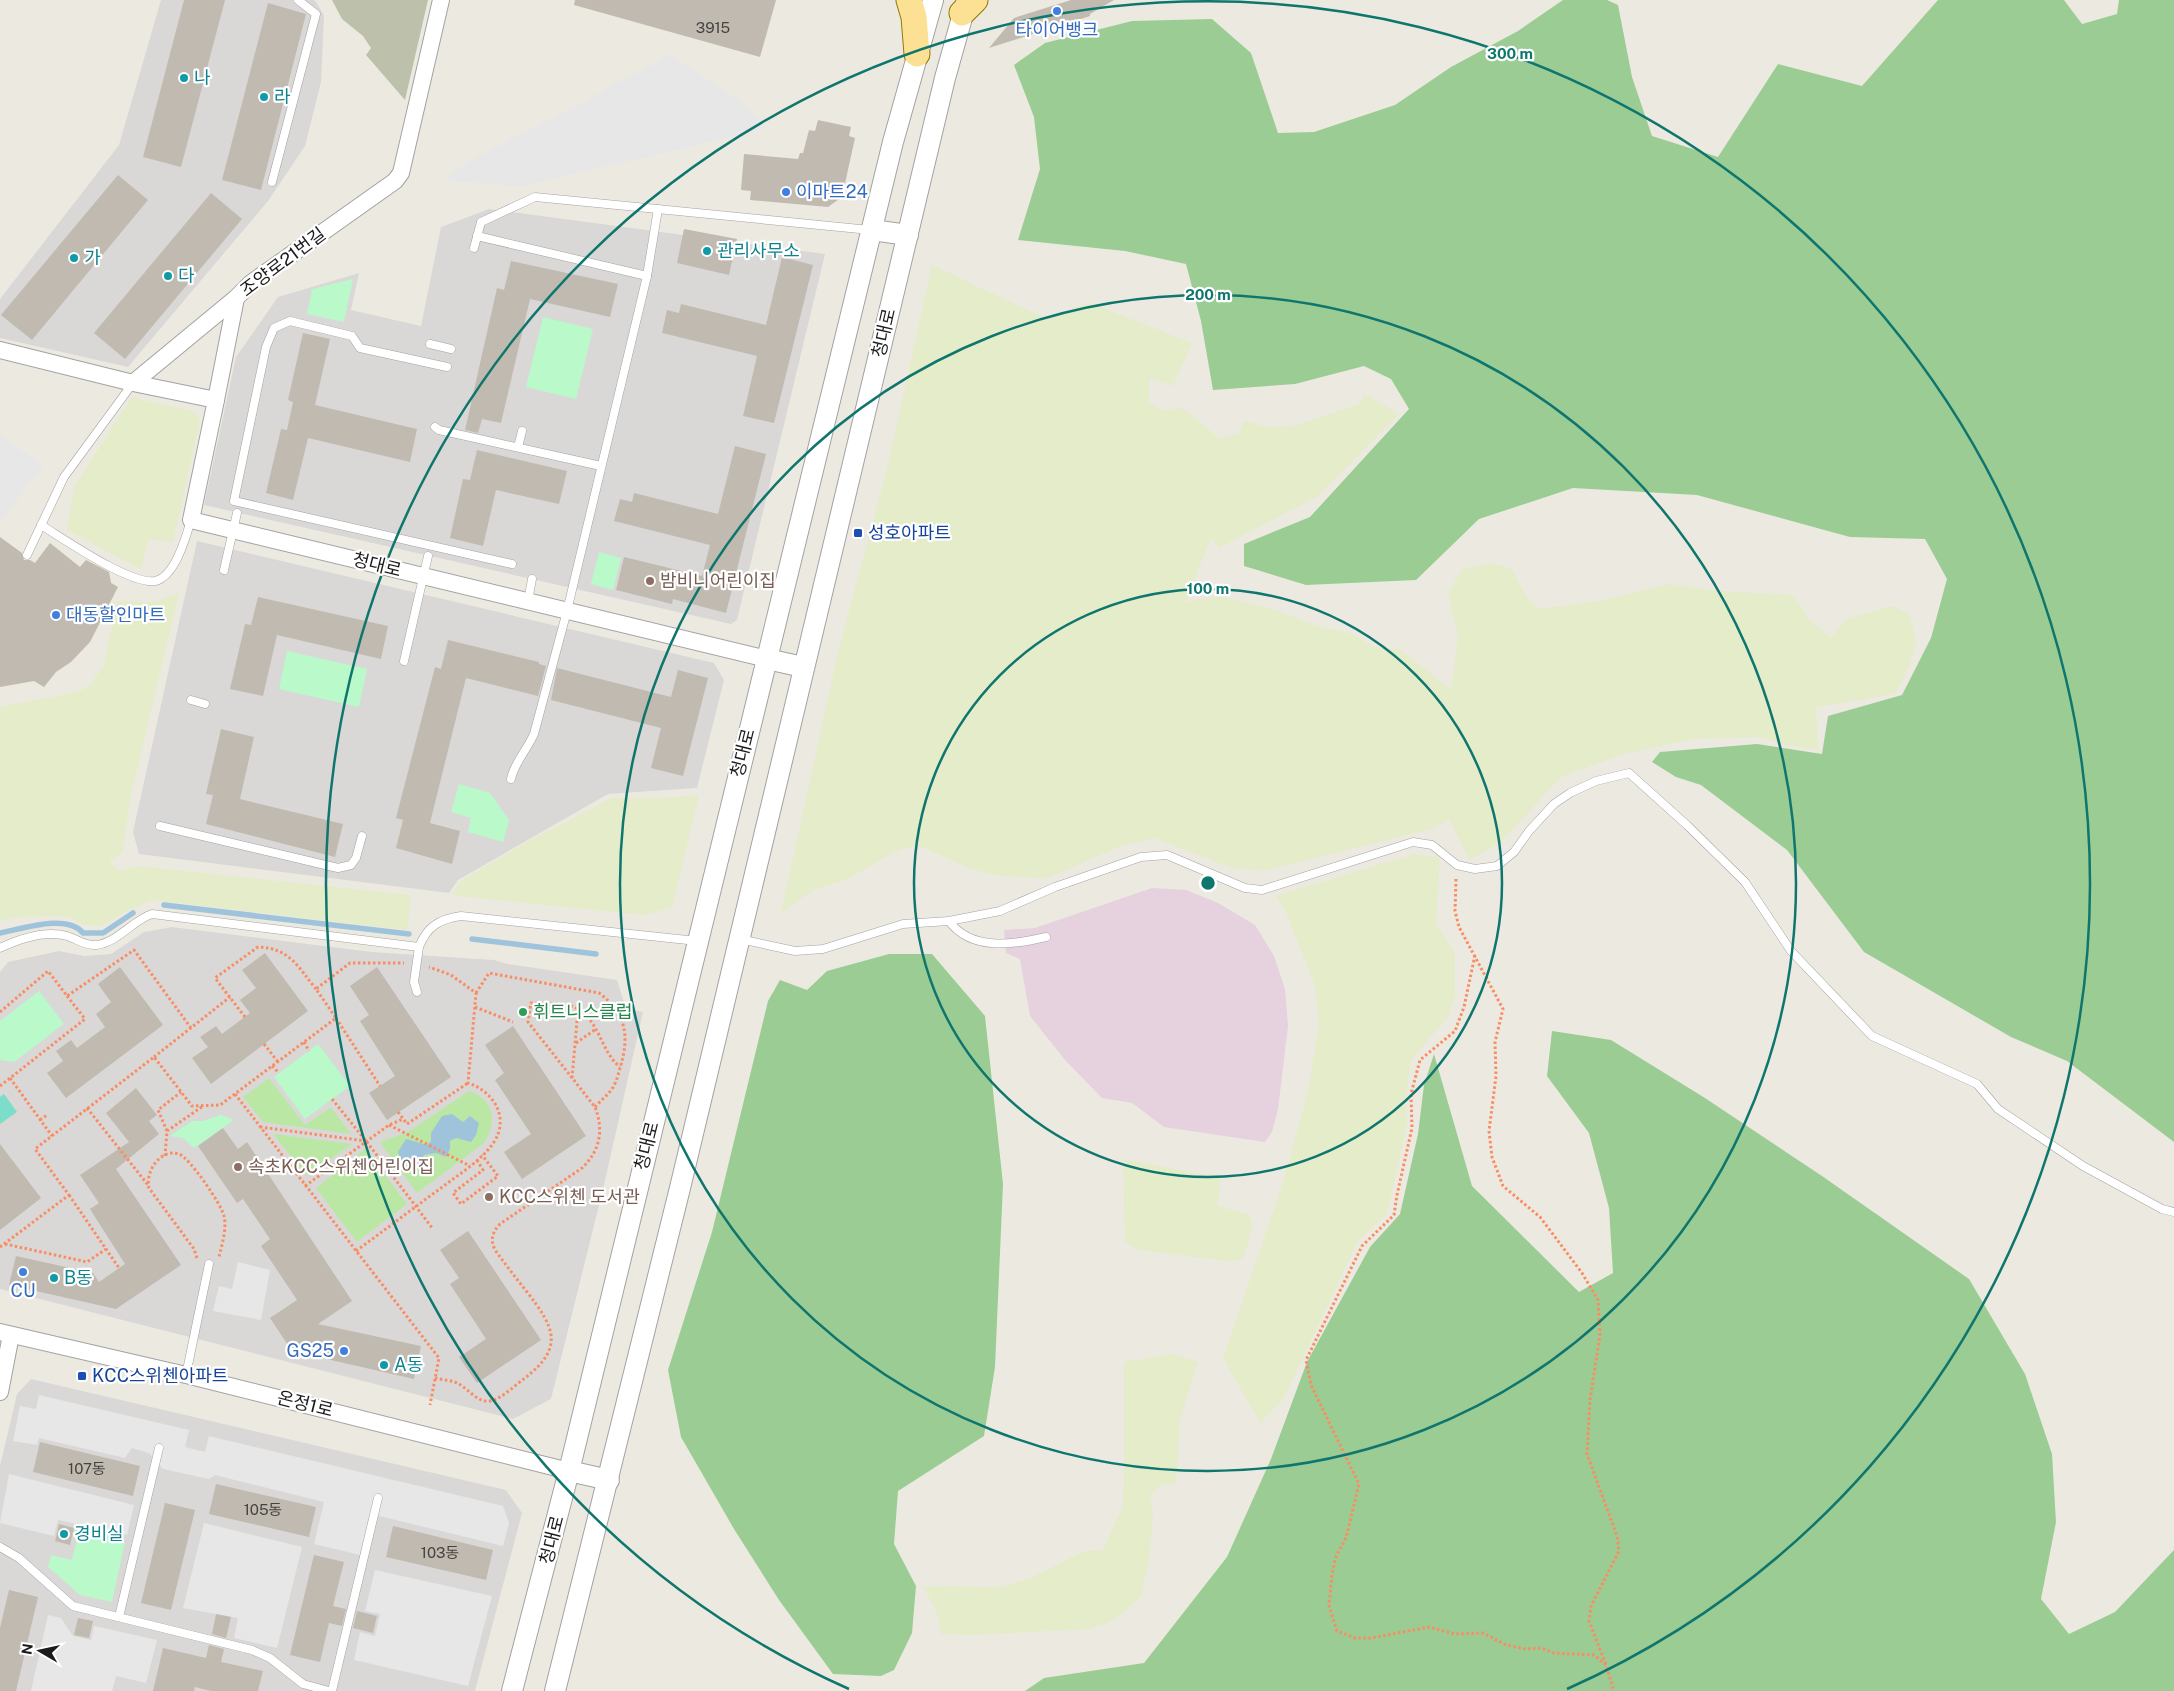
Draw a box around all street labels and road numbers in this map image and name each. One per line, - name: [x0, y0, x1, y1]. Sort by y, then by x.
- street label: 조양로21번길: [236, 223, 329, 300]
- street label: 청대로: [868, 306, 899, 359]
- street label: 청대로: [350, 548, 404, 581]
- street label: 청대로: [726, 726, 759, 780]
- street label: 청대로: [630, 1119, 663, 1173]
- street label: 온정1로: [275, 1386, 335, 1421]
- street label: 청대로: [535, 1513, 568, 1567]

